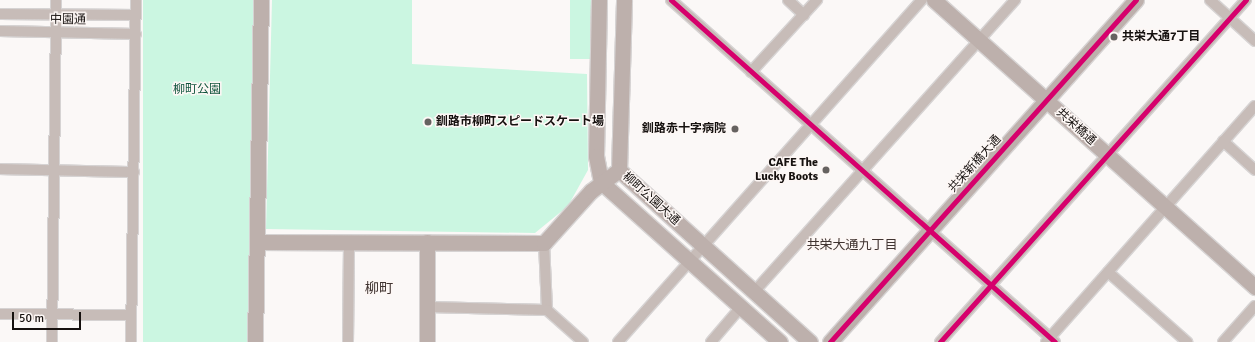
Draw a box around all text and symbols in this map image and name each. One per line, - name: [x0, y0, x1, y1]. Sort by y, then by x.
- street label: 中園通: [50, 12, 86, 28]
- place label: 共栄大通7丁目: [1122, 30, 1200, 44]
- marker: 共栄大通7丁目: [1109, 32, 1119, 42]
- park label: 柳町公園: [173, 83, 221, 97]
- street label: 共栄橋通: [1053, 106, 1099, 148]
- place label: 釧路市柳町スピードスケート場: [436, 115, 604, 129]
- marker: 釧路市柳町スピードスケート場: [423, 117, 433, 127]
- place label: 釧路赤十字病院: [642, 122, 726, 136]
- marker: 釧路赤十字病院: [729, 123, 741, 135]
- street label: 共栄新橋大通: [946, 132, 1004, 196]
- place label: CAFE The Lucky Boots: [755, 156, 818, 184]
- marker: CAFE The Lucky Boots: [821, 165, 831, 175]
- street label: 柳町公園大通: [619, 170, 683, 228]
- district label: 共栄大通九丁目: [807, 237, 897, 253]
- district label: 柳町: [365, 281, 393, 297]
- scale bar: [14, 304, 83, 330]
- text: 50 m: [19, 311, 44, 326]

